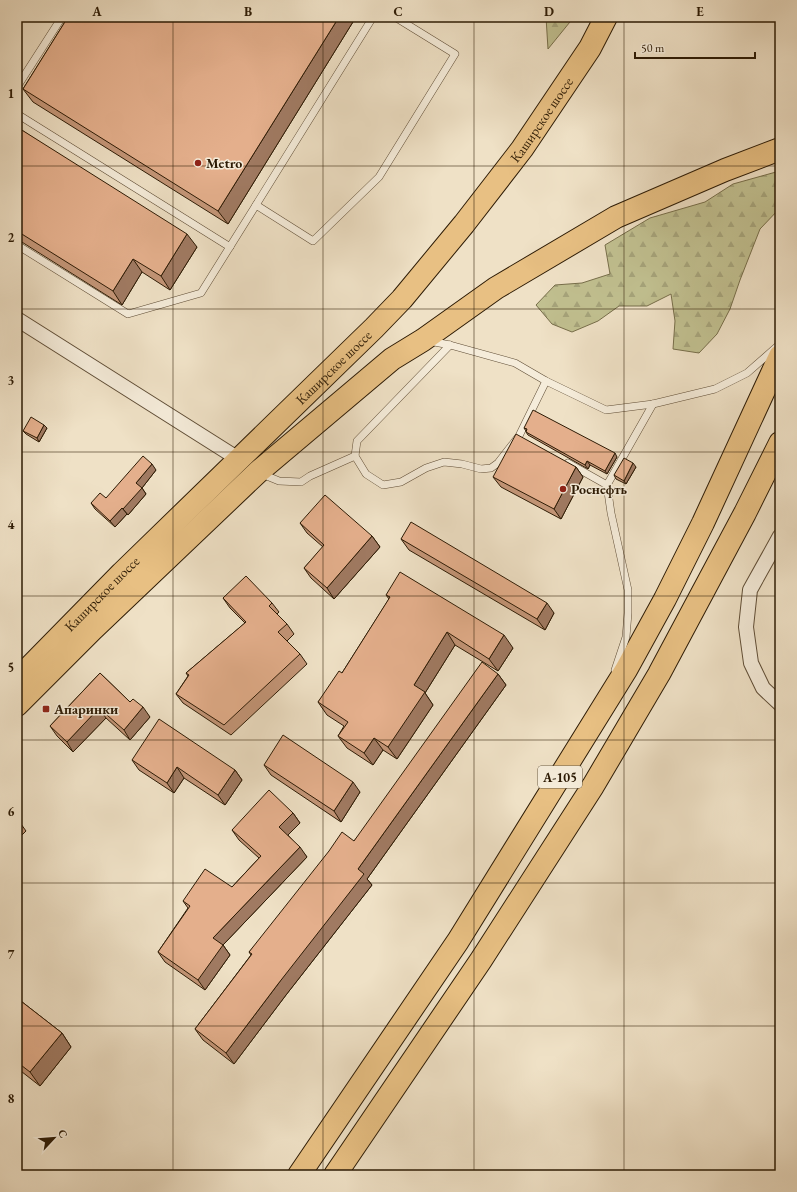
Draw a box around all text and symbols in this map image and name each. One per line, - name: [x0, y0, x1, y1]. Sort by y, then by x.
- text: A: [91, 3, 102, 20]
- text: B: [244, 3, 252, 20]
- text: C: [393, 3, 403, 20]
- text: D: [544, 3, 554, 20]
- text: E: [696, 3, 704, 20]
- scale bar: [635, 34, 755, 60]
- text: 50 m: [641, 40, 665, 56]
- street label: Каширское шоссе: [506, 73, 577, 166]
- text: 1: [8, 85, 15, 102]
- place label: Metro: [206, 154, 242, 172]
- marker: Metro: [193, 158, 203, 168]
- text: 2: [8, 229, 15, 246]
- street label: Каширское шоссе: [292, 326, 376, 408]
- text: 3: [8, 372, 15, 389]
- place label: Роснефть: [571, 480, 628, 498]
- marker: Роснефть: [558, 484, 568, 494]
- text: 4: [8, 516, 15, 533]
- street label: Каширское шоссе: [61, 552, 144, 635]
- text: 5: [8, 659, 14, 676]
- place label: Апаринки: [53, 700, 118, 718]
- marker: Апаринки: [41, 704, 51, 714]
- road number: А-105: [538, 766, 582, 788]
- text: 6: [8, 803, 15, 820]
- text: 7: [8, 946, 15, 963]
- text: 8: [8, 1090, 15, 1107]
- north arrow: [34, 1118, 74, 1158]
- text: С: [55, 1127, 71, 1140]

